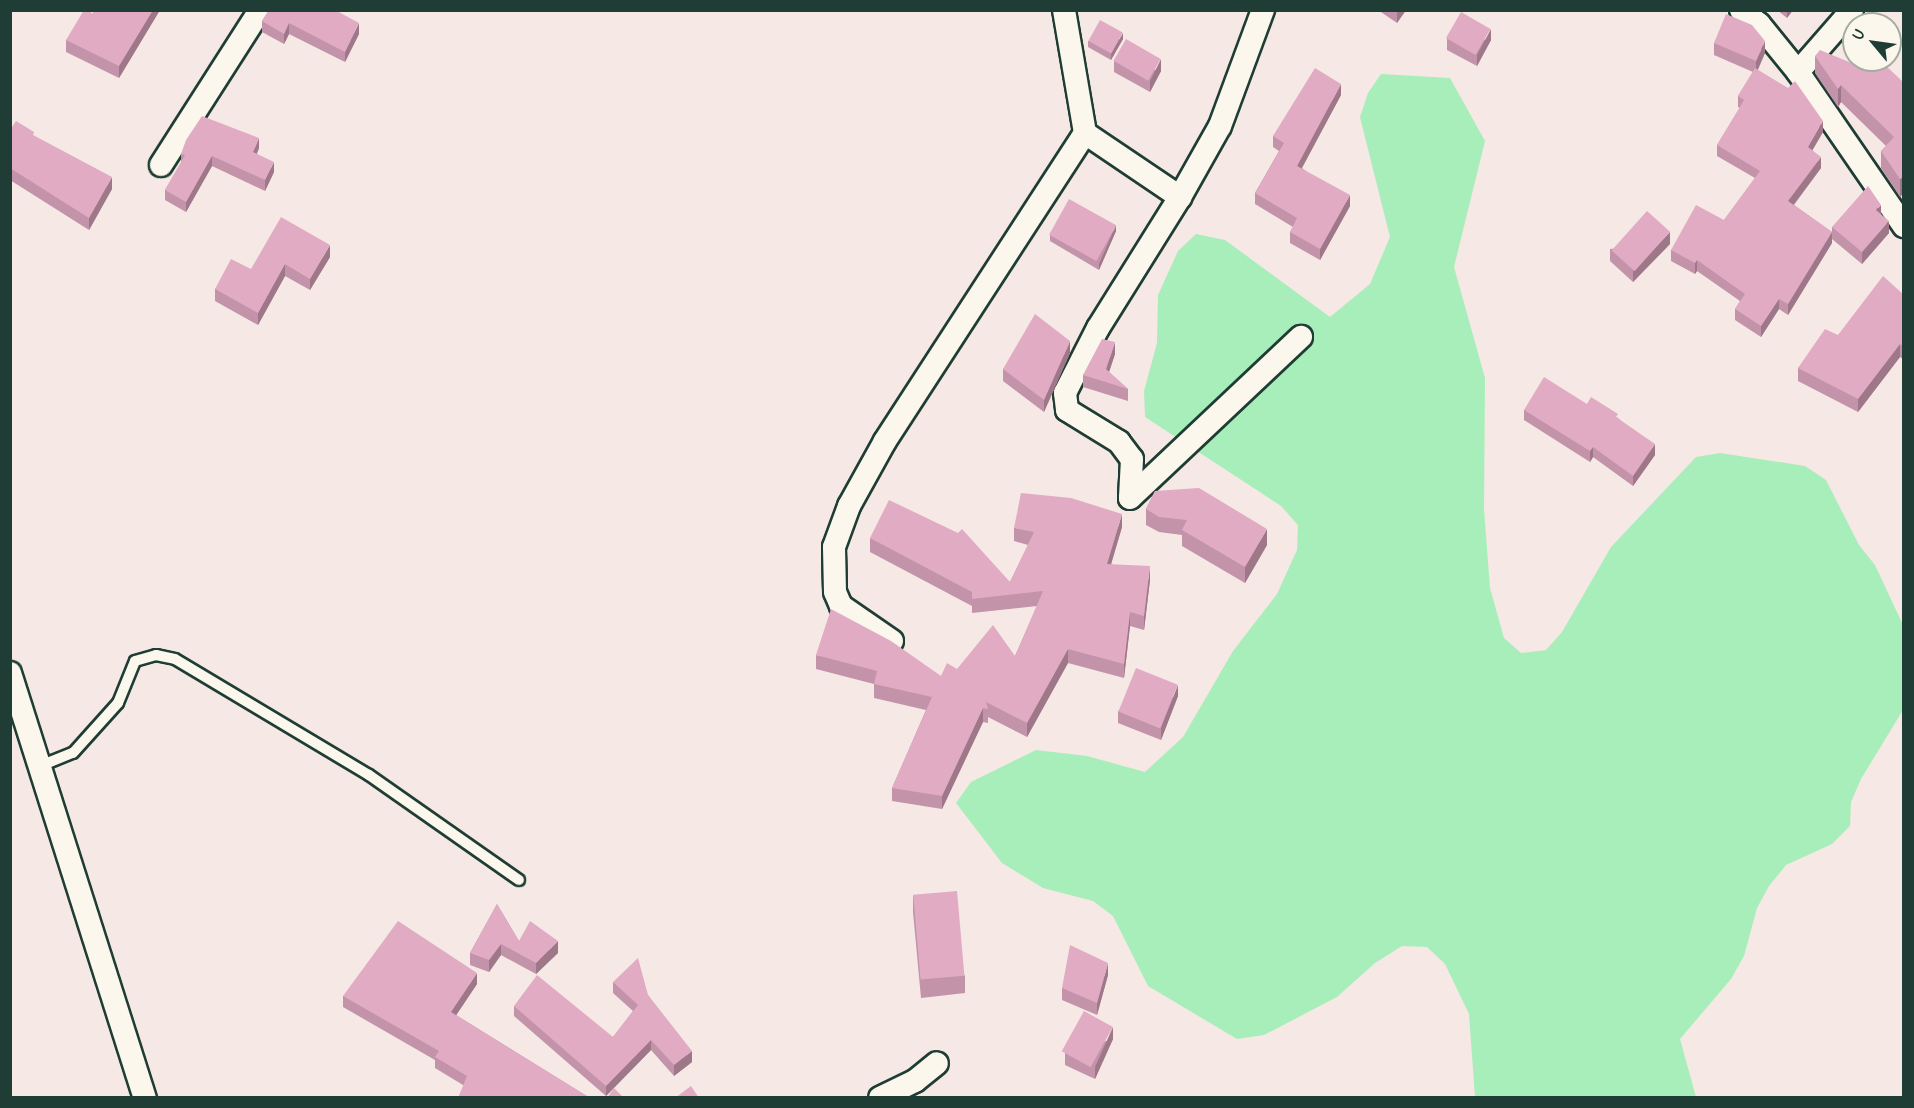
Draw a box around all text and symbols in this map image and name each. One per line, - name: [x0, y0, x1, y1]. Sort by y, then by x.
- north arrow: [1842, 12, 1902, 72]
- text: U: [1846, 25, 1870, 43]

